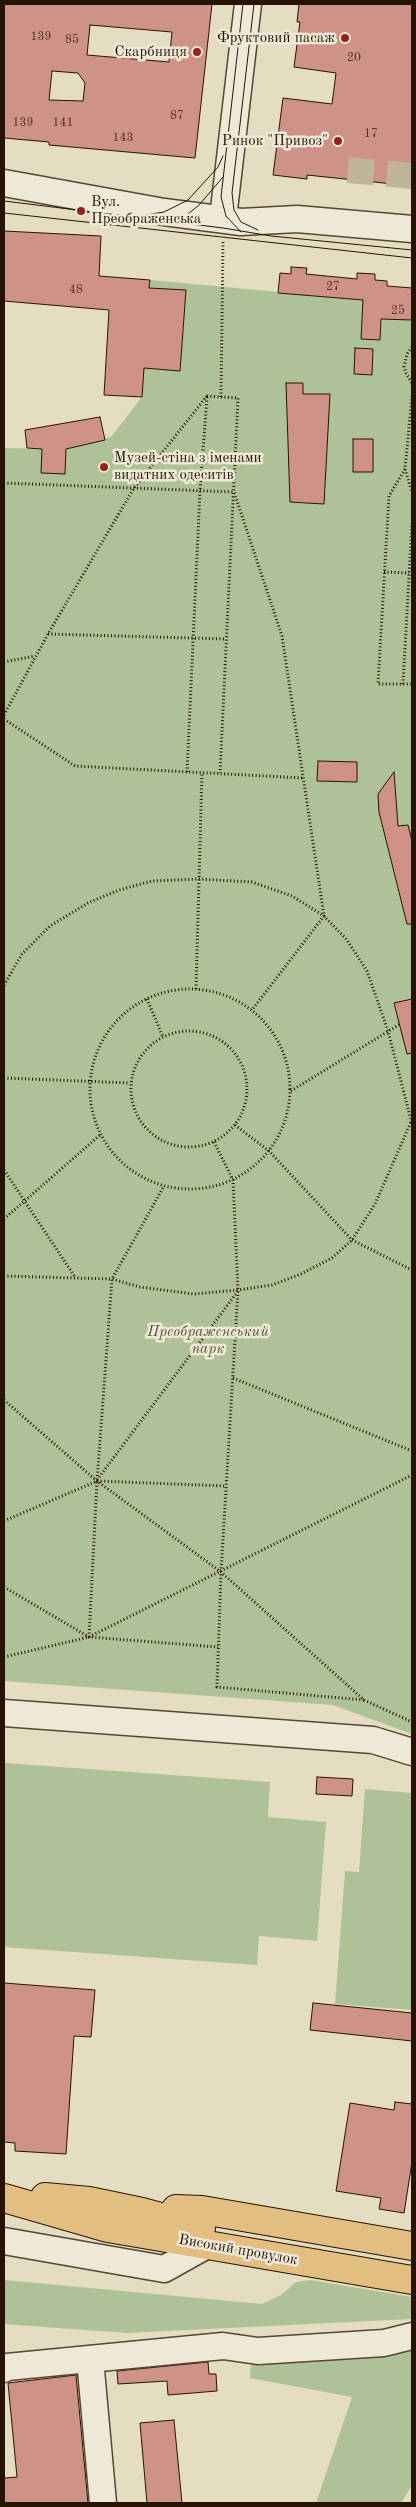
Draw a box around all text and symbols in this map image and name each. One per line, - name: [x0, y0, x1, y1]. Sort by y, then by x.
- place label: Фруктовий пасаж: [217, 29, 335, 47]
- house number: 139: [31, 30, 51, 44]
- marker: Фруктовий пасаж: [339, 32, 351, 44]
- house number: 85: [65, 33, 79, 47]
- place label: Скарбниця: [114, 43, 187, 61]
- marker: Скарбниця: [191, 46, 203, 58]
- house number: 20: [347, 51, 361, 65]
- house number: 87: [170, 109, 184, 123]
- house number: 139: [13, 116, 33, 130]
- house number: 141: [53, 116, 73, 130]
- house number: 17: [364, 127, 378, 141]
- house number: 143: [113, 131, 133, 145]
- place label: Ринок "Привоз": [222, 132, 328, 150]
- marker: Ринок "Привоз": [332, 135, 344, 147]
- place label: Вул. Преображенська: [91, 193, 201, 228]
- marker: Вул. Преображенська: [75, 205, 87, 217]
- house number: 27: [326, 280, 340, 294]
- house number: 48: [69, 283, 83, 297]
- house number: 25: [391, 304, 405, 318]
- place label: Музей-стіна з іменами видатних одеситів: [114, 449, 262, 484]
- marker: Музей-стіна з іменами видатних одеситів: [98, 461, 110, 473]
- park label: Преображенський парк: [147, 1323, 269, 1358]
- street label: Високий провулок: [177, 2231, 299, 2269]

